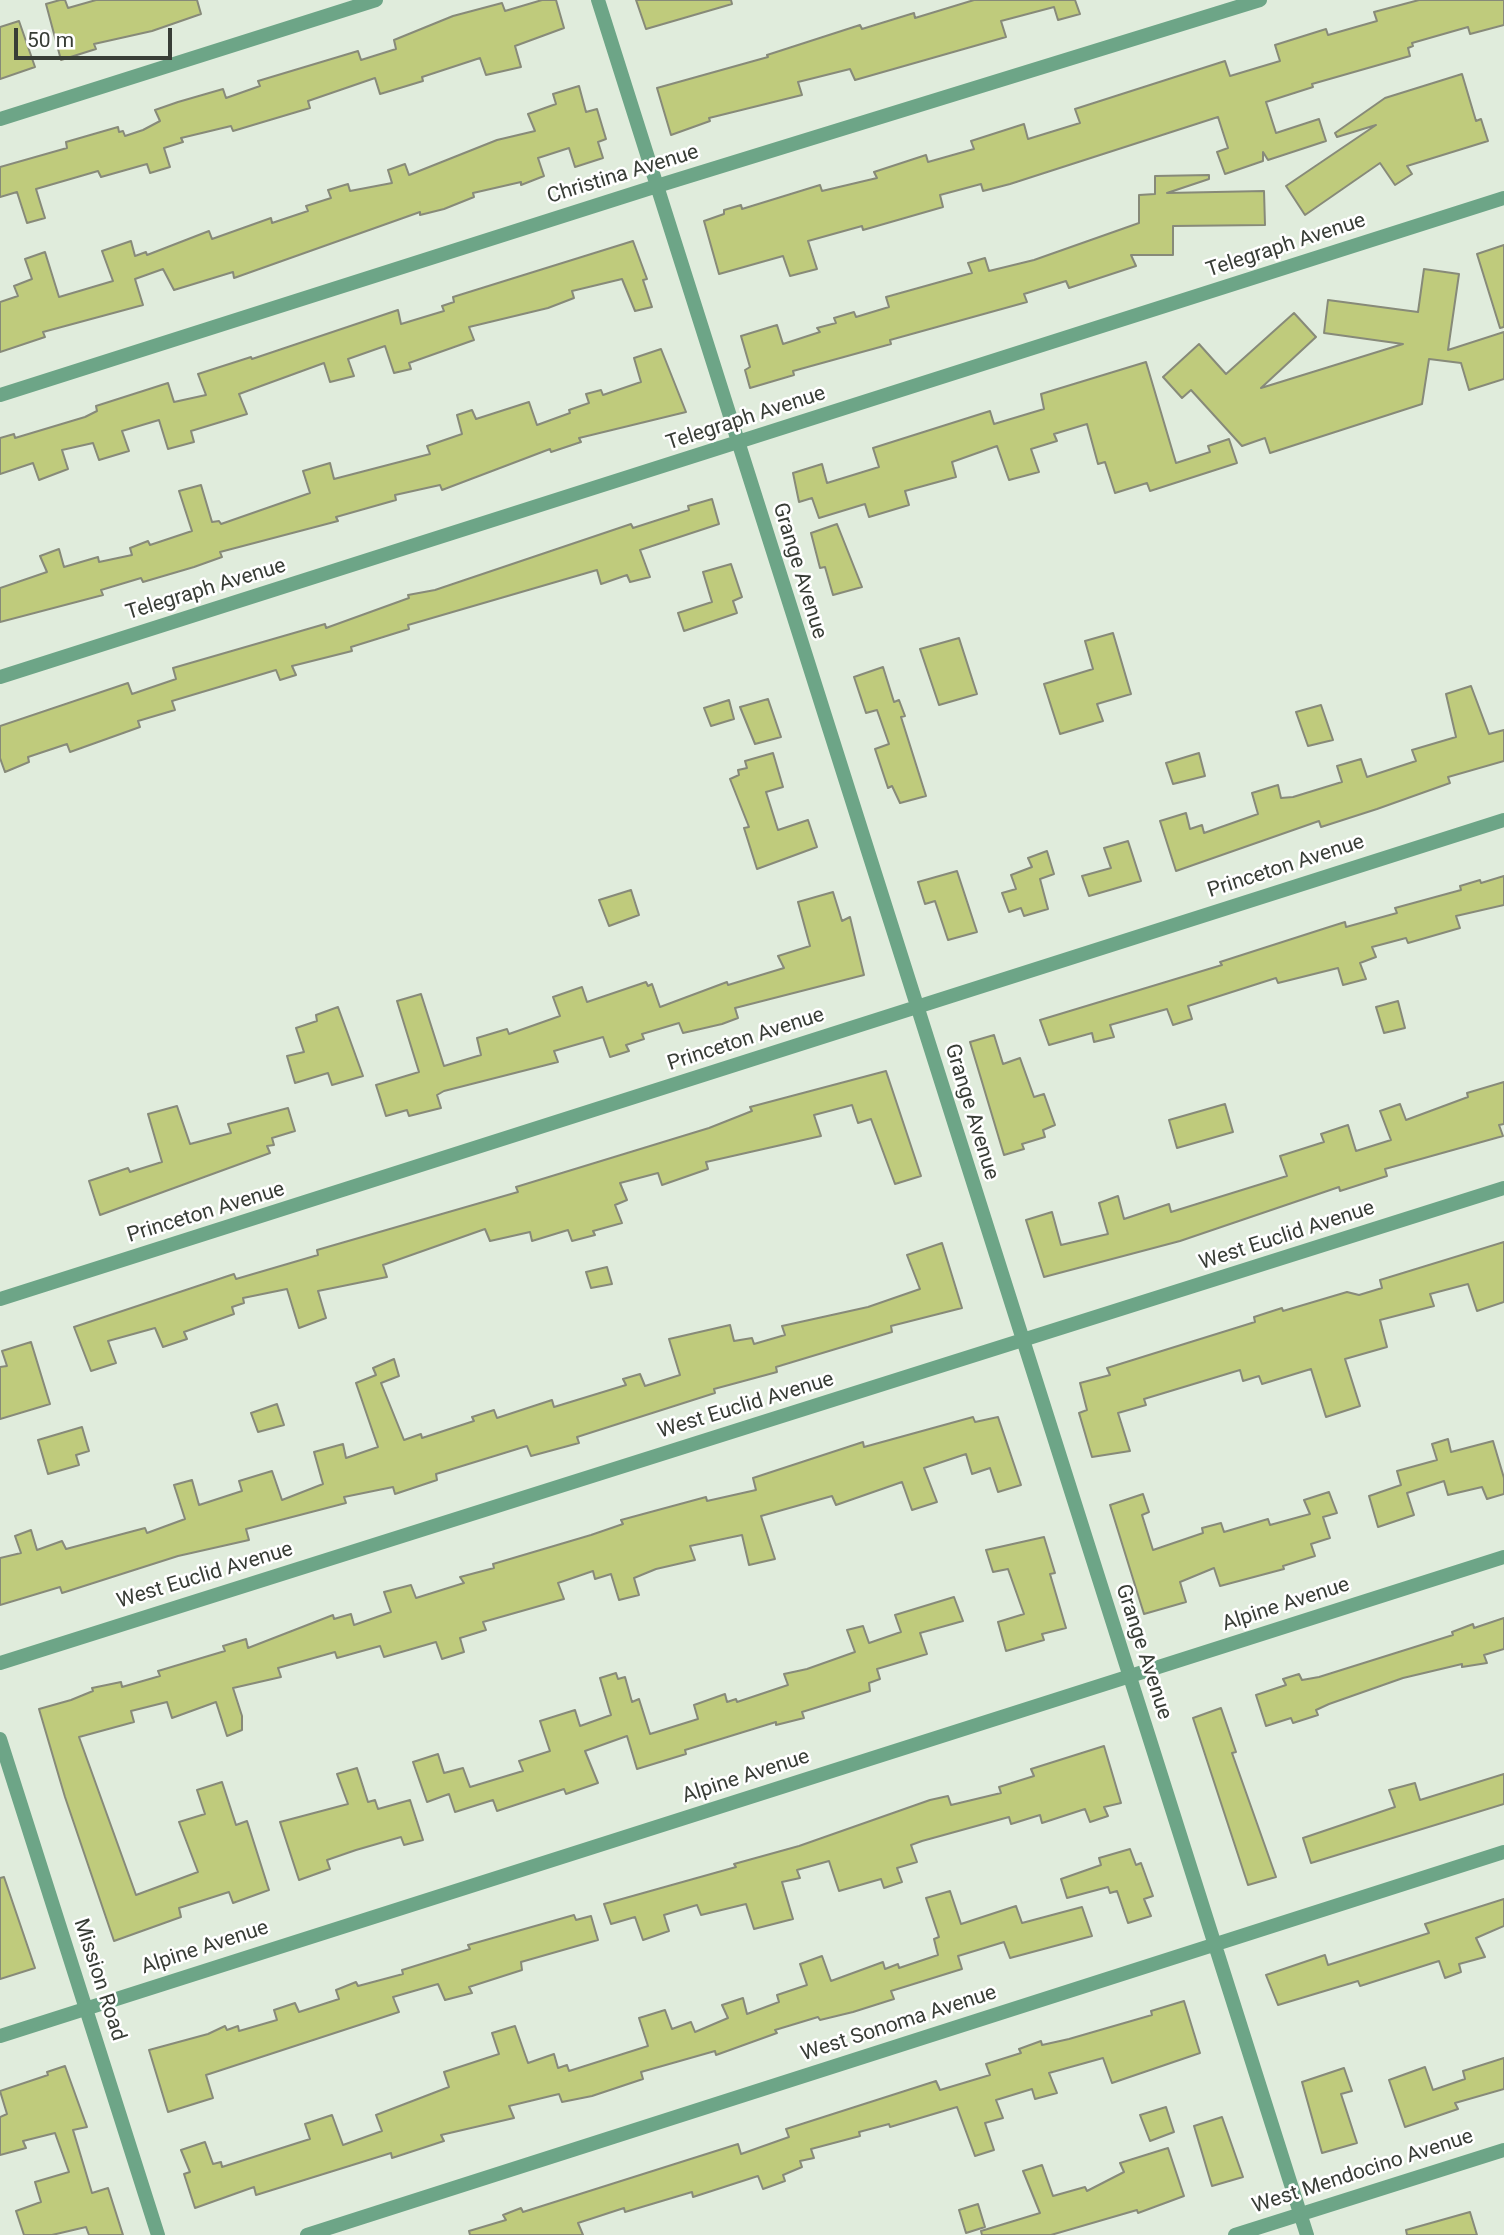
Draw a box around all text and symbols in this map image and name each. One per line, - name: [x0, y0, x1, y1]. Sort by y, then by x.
- scale bar: [18, 14, 175, 58]
- text: 50 m: [27, 28, 74, 52]
- street label: Christina Avenue: [544, 140, 702, 210]
- street label: Telegraph Avenue: [1203, 208, 1369, 284]
- street label: Telegraph Avenue: [663, 381, 829, 457]
- street label: Grange Avenue: [766, 500, 832, 642]
- street label: Telegraph Avenue: [123, 554, 289, 626]
- street label: Princeton Avenue: [1204, 830, 1368, 904]
- street label: Princeton Avenue: [664, 1003, 828, 1077]
- street label: Grange Avenue: [938, 1041, 1004, 1183]
- street label: Princeton Avenue: [124, 1177, 288, 1249]
- street label: West Euclid Avenue: [1196, 1196, 1378, 1276]
- street label: West Euclid Avenue: [655, 1367, 837, 1445]
- street label: West Euclid Avenue: [114, 1537, 296, 1615]
- street label: Alpine Avenue: [1219, 1573, 1353, 1637]
- street label: Grange Avenue: [1109, 1581, 1177, 1723]
- street label: Alpine Avenue: [679, 1745, 813, 1809]
- street label: Mission Road: [67, 1916, 131, 2044]
- street label: Alpine Avenue: [138, 1916, 272, 1980]
- street label: West Sonoma Avenue: [798, 1980, 1000, 2068]
- street label: West Mendocino Avenue: [1249, 2124, 1477, 2220]

